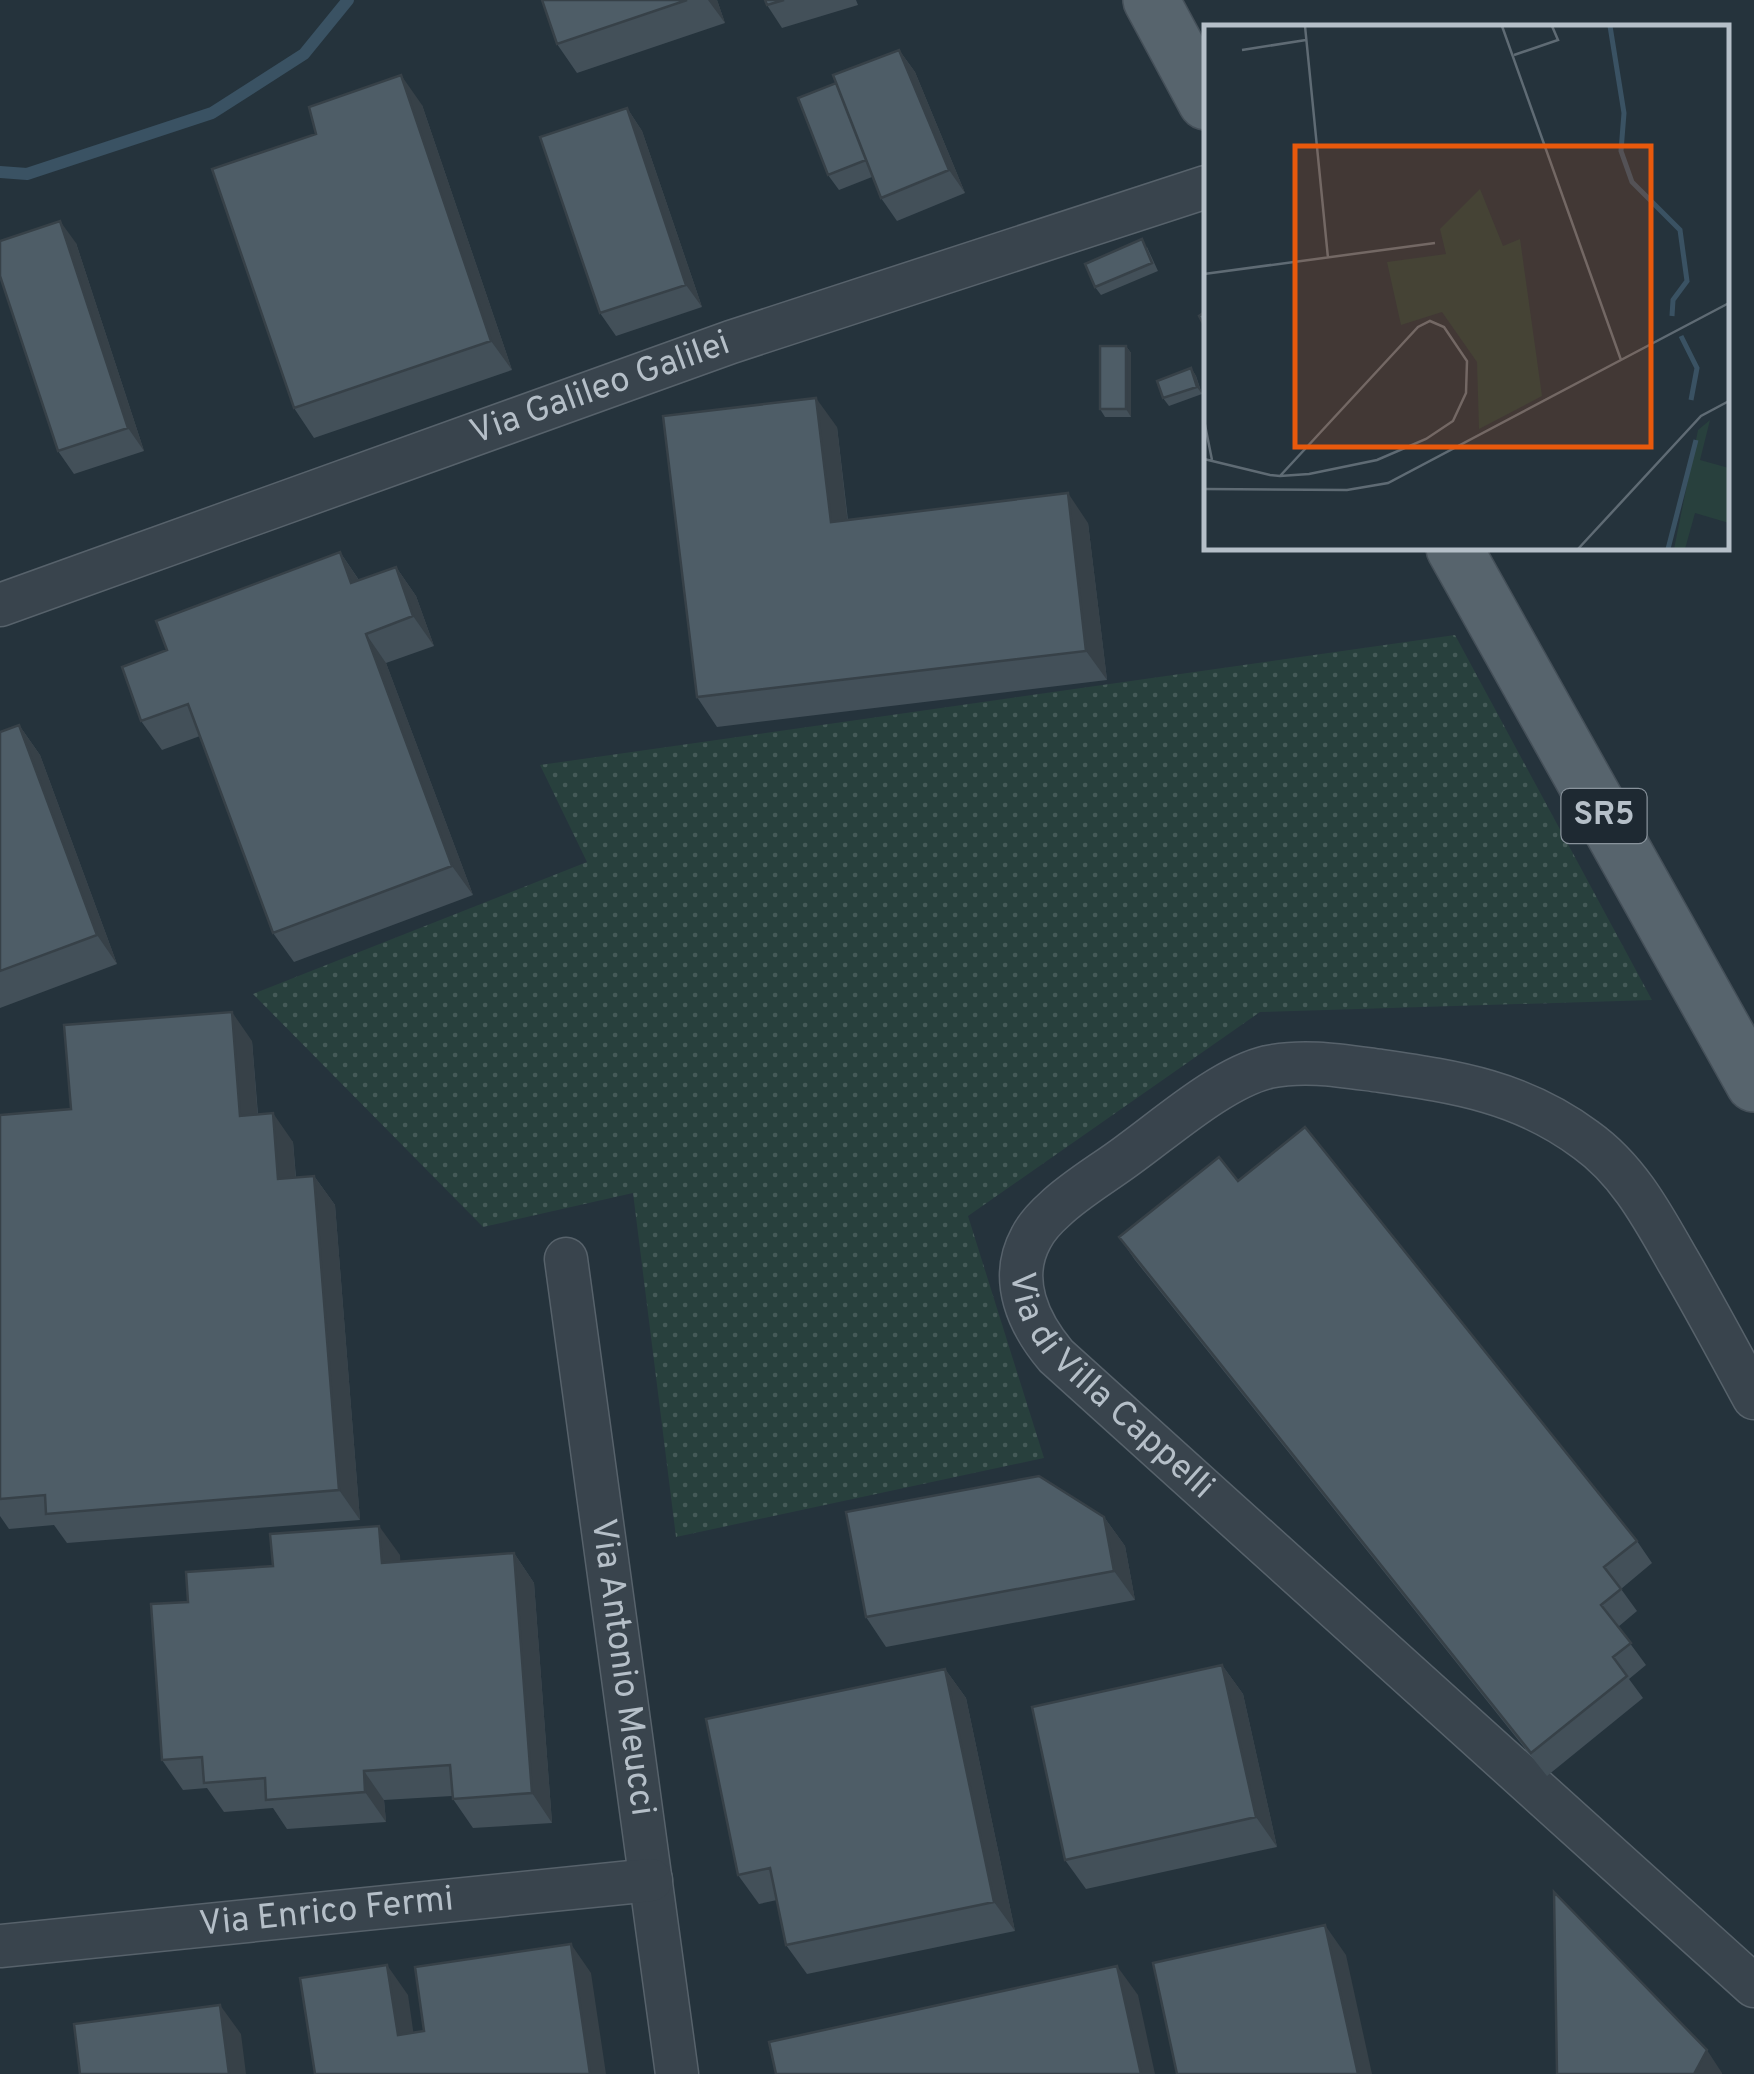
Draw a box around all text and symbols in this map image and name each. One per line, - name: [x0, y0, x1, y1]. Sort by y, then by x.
- inset map: [1204, 25, 1729, 550]
- street label: Via Galileo Galilei: [465, 322, 736, 456]
- road number: SR5: [1562, 789, 1646, 843]
- street label: Via di Villa Cappelli: [999, 1270, 1223, 1510]
- street label: Via Antonio Meucci: [580, 1516, 664, 1818]
- street label: Via Enrico Fermi: [197, 1878, 456, 1948]

